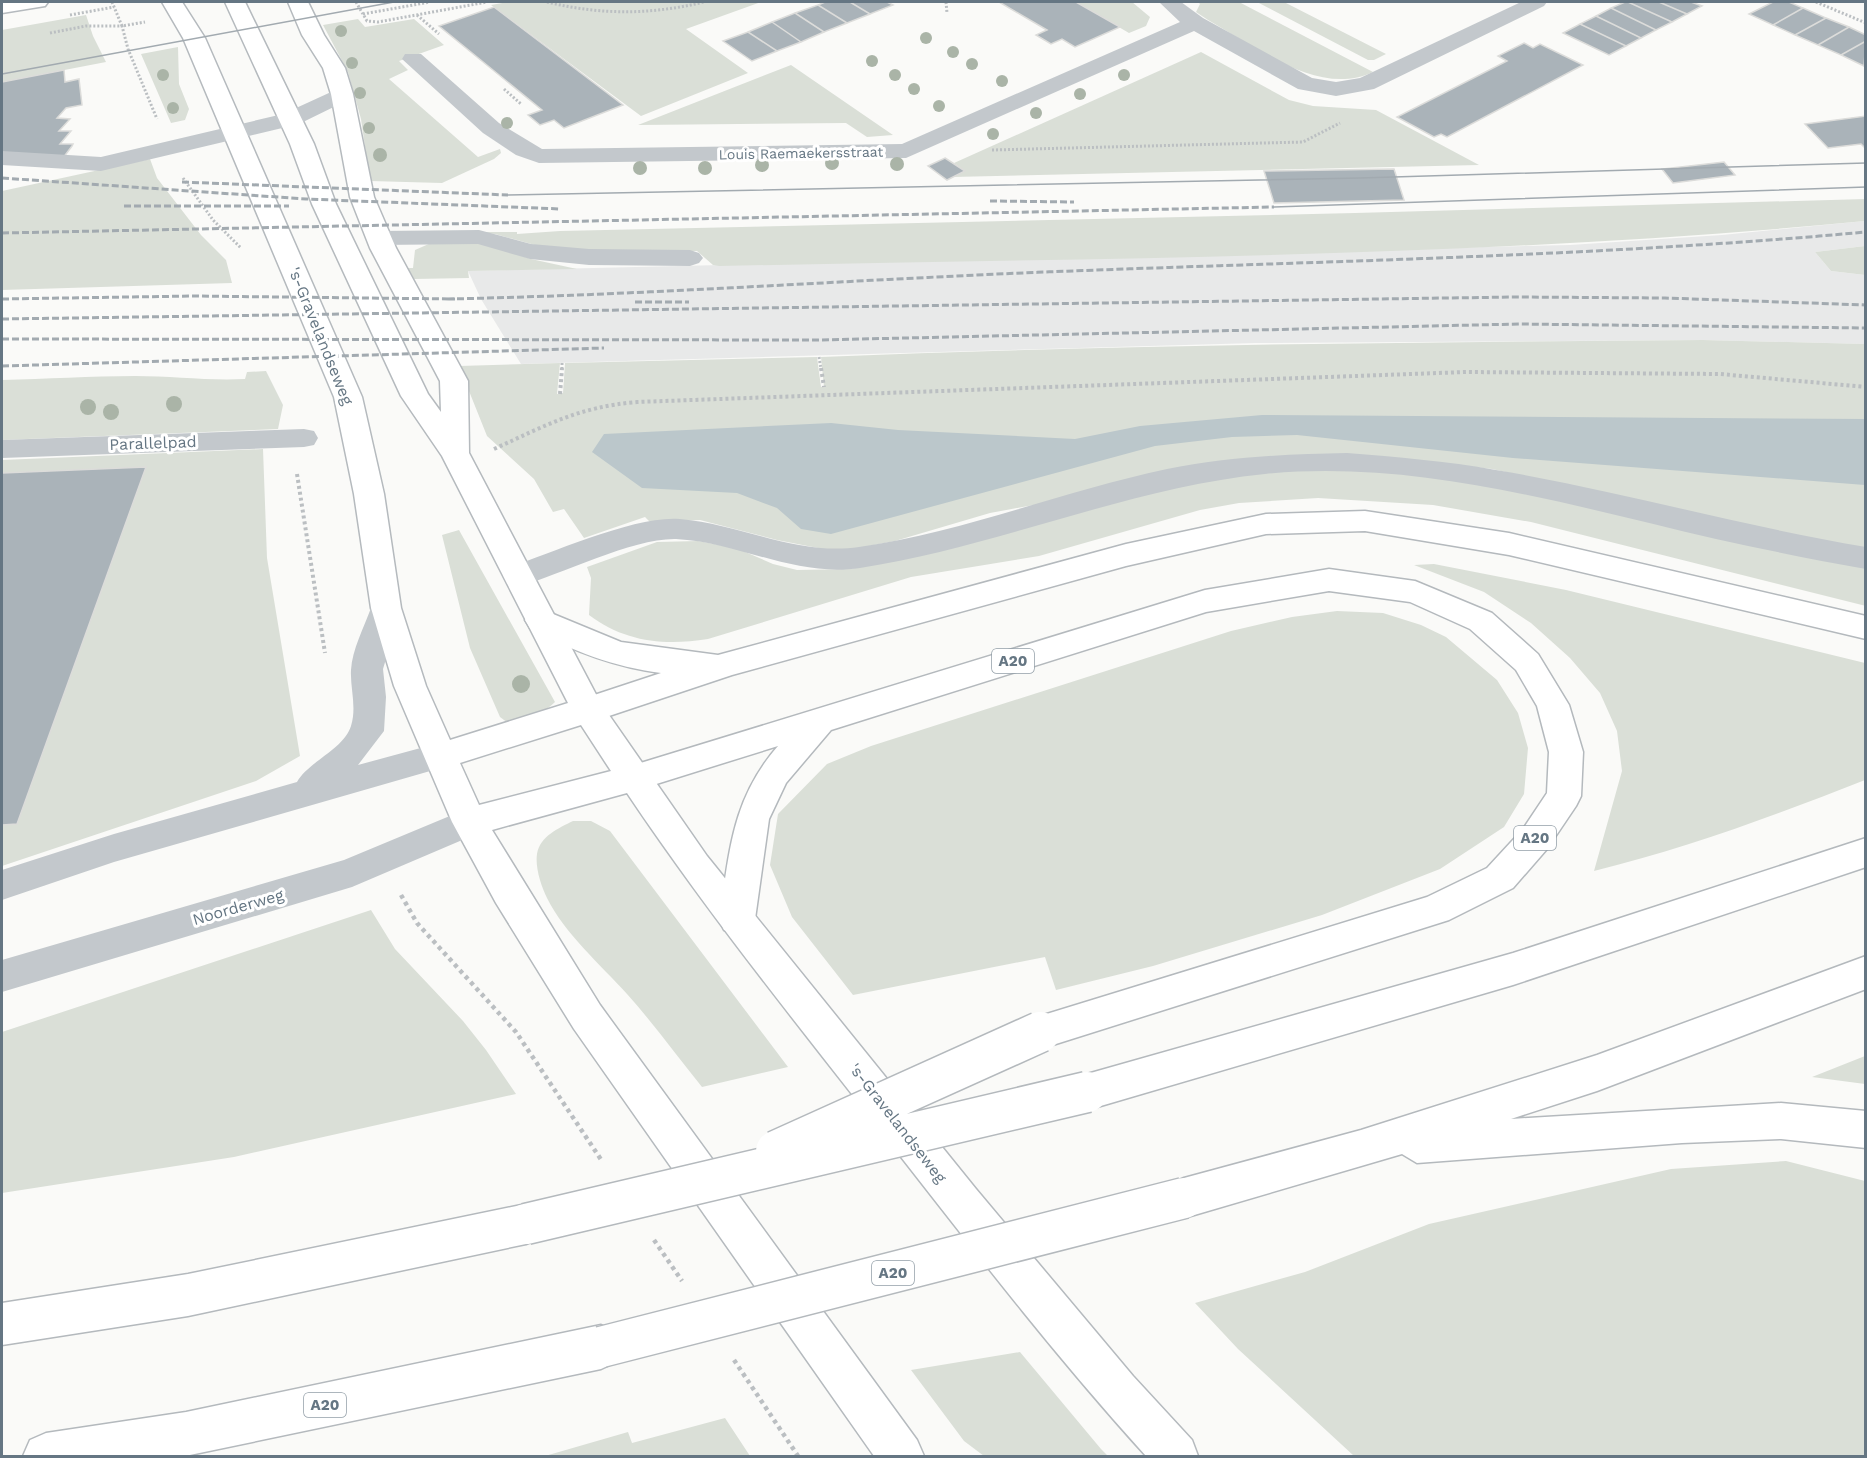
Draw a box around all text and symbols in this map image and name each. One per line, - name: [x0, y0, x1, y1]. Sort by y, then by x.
- street label: Louis Raemaekersstraat: [719, 144, 883, 162]
- street label: 's-Gravelandseweg: [285, 264, 357, 408]
- street label: Parallelpad: [109, 432, 197, 454]
- road number: A20: [992, 649, 1034, 673]
- road number: A20: [1514, 826, 1556, 850]
- street label: Noorderweg: [190, 885, 286, 929]
- street label: 's-Gravelandseweg: [845, 1059, 951, 1187]
- road number: A20: [872, 1261, 914, 1285]
- road number: A20: [304, 1393, 346, 1417]

